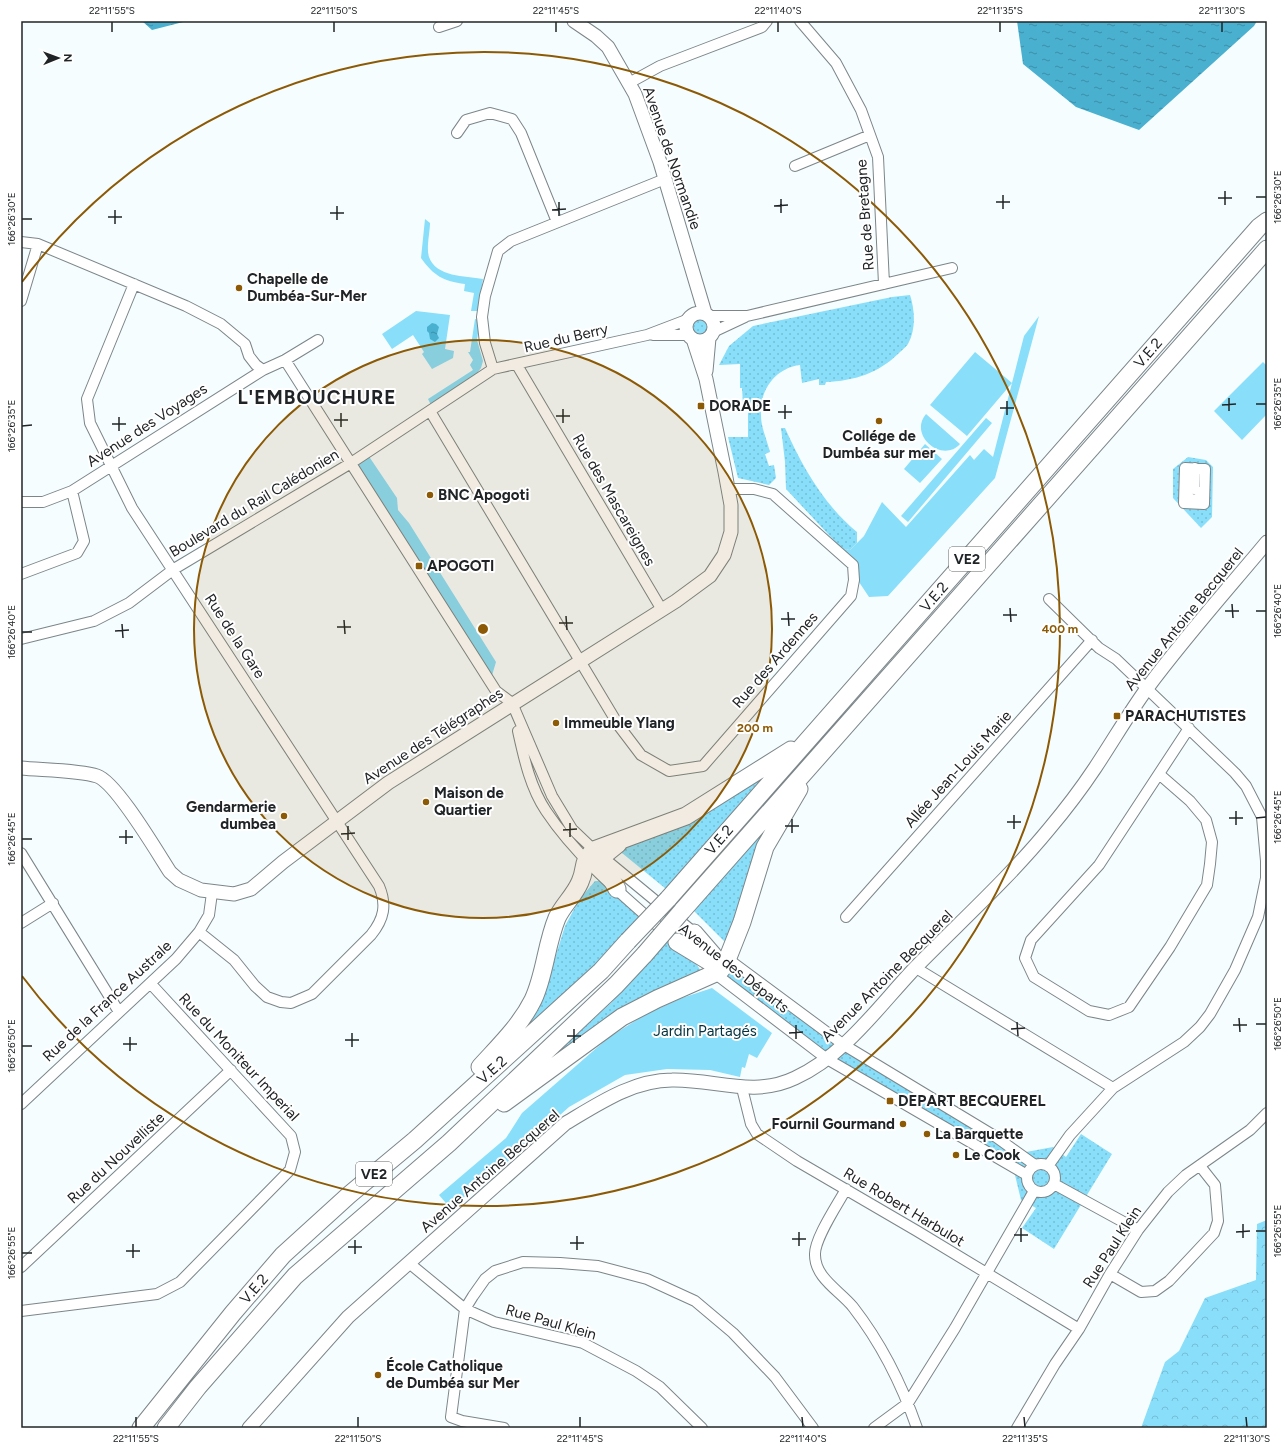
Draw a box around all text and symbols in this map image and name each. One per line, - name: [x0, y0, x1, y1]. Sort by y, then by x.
- text: 22°11'55"S: [89, 4, 135, 17]
- text: 22°11'50"S: [311, 4, 357, 17]
- text: 22°11'45"S: [533, 4, 579, 17]
- text: 22°11'40"S: [754, 4, 802, 17]
- text: 22°11'35"S: [977, 4, 1023, 17]
- text: 22°11'30"S: [1199, 4, 1245, 17]
- north arrow: [38, 38, 78, 78]
- text: N: [61, 53, 74, 62]
- street label: Avenue de Normandie: [639, 84, 705, 232]
- street label: Rue de Bretagne: [852, 159, 878, 271]
- text: 166°26'30"E: [1271, 170, 1284, 224]
- text: 166°26'30"E: [5, 192, 18, 246]
- place label: Chapelle de Dumbéa-Sur-Mer: [247, 270, 367, 305]
- marker: Chapelle de Dumbéa-Sur-Mer: [234, 283, 244, 293]
- street label: Rue du Berry: [522, 320, 610, 356]
- street label: V.E.2: [1130, 334, 1166, 372]
- text: 166°26'35"E: [1271, 378, 1284, 430]
- street label: Avenue des Voyages: [83, 379, 211, 471]
- district label: L'EMBOUCHURE: [237, 386, 397, 409]
- place label: DORADE: [709, 397, 771, 415]
- text: 166°26'35"E: [5, 400, 18, 452]
- marker: DORADE: [696, 401, 706, 411]
- marker: Collége de Dumbéa sur mer: [874, 416, 884, 426]
- place label: Collége de Dumbéa sur mer: [823, 427, 936, 462]
- street label: Rue des Mascareignes: [569, 431, 659, 569]
- street label: Boulevard du Rail Calédonien: [166, 445, 342, 561]
- place label: BNC Apogoti: [438, 486, 529, 504]
- marker: BNC Apogoti: [425, 490, 435, 500]
- street label: Avenue Antoine Becquerel: [1121, 544, 1247, 694]
- road number: VE2: [949, 547, 985, 571]
- place label: APOGOTI: [427, 557, 494, 575]
- marker: APOGOTI: [414, 561, 424, 571]
- street label: V.E.2: [916, 578, 952, 616]
- text: 166°26'40"E: [1271, 584, 1284, 638]
- street label: Rue de la Gare: [201, 590, 269, 682]
- text: 166°26'40"E: [5, 605, 18, 659]
- street label: Rue des Ardennes: [728, 608, 822, 712]
- centre of rings: [476, 622, 490, 636]
- text: 400 m: [1042, 622, 1078, 636]
- street label: Avenue des Télégraphes: [360, 684, 506, 788]
- street label: Allée Jean-Louis Marie: [901, 707, 1015, 831]
- place label: PARACHUTISTES: [1125, 707, 1246, 725]
- marker: PARACHUTISTES: [1112, 711, 1122, 721]
- place label: Immeuble Ylang: [564, 714, 675, 732]
- marker: Immeuble Ylang: [551, 718, 561, 728]
- text: 200 m: [737, 721, 773, 735]
- place label: Maison de Quartier: [434, 784, 505, 819]
- text: 166°26'45"E: [1271, 790, 1284, 844]
- marker: Maison de Quartier: [421, 797, 431, 807]
- place label: Gendarmerie dumbea: [186, 798, 277, 833]
- marker: Gendarmerie dumbea: [279, 811, 289, 821]
- text: 166°26'45"E: [5, 812, 18, 866]
- street label: V.E.2: [701, 821, 737, 859]
- street label: Avenue Antoine Becquerel: [818, 907, 956, 1045]
- street label: Avenue des Départs: [675, 919, 793, 1017]
- street label: Rue de la France Australe: [39, 937, 175, 1065]
- street label: Rue du Moniteur Imperial: [175, 989, 303, 1125]
- text: 166°26'50"E: [1271, 997, 1284, 1051]
- text: 166°26'50"E: [5, 1019, 18, 1073]
- park label: Jardin Partagés: [653, 1022, 757, 1040]
- street label: V.E.2: [473, 1052, 511, 1088]
- place label: DEPART BECQUEREL: [898, 1092, 1046, 1110]
- marker: DEPART BECQUEREL: [885, 1096, 895, 1106]
- street label: Avenue Antoine Becquerel: [417, 1106, 563, 1236]
- street label: Rue du Nouvelliste: [64, 1108, 168, 1208]
- place label: Fournil Gourmand: [772, 1115, 895, 1133]
- marker: Fournil Gourmand: [898, 1119, 908, 1129]
- place label: La Barquette: [935, 1125, 1024, 1143]
- marker: La Barquette: [922, 1129, 932, 1139]
- place label: Le Cook: [964, 1146, 1020, 1164]
- marker: Le Cook: [951, 1150, 961, 1160]
- road number: VE2: [356, 1162, 392, 1186]
- street label: Rue Robert Harbulot: [840, 1164, 968, 1250]
- street label: Rue Paul Klein: [1079, 1203, 1145, 1291]
- text: 166°26'55"E: [1271, 1204, 1284, 1258]
- text: 166°26'55"E: [5, 1226, 18, 1280]
- street label: V.E.2: [236, 1270, 272, 1308]
- street label: Rue Paul Klein: [503, 1300, 599, 1344]
- place label: École Catholique de Dumbéa sur Mer: [386, 1357, 520, 1392]
- marker: École Catholique de Dumbéa sur Mer: [373, 1370, 383, 1380]
- text: 22°11'55"S: [113, 1432, 159, 1445]
- text: 22°11'50"S: [335, 1432, 381, 1445]
- text: 22°11'45"S: [557, 1432, 603, 1445]
- text: 22°11'40"S: [779, 1432, 827, 1445]
- text: 22°11'35"S: [1002, 1432, 1048, 1445]
- text: 22°11'30"S: [1224, 1432, 1270, 1445]

